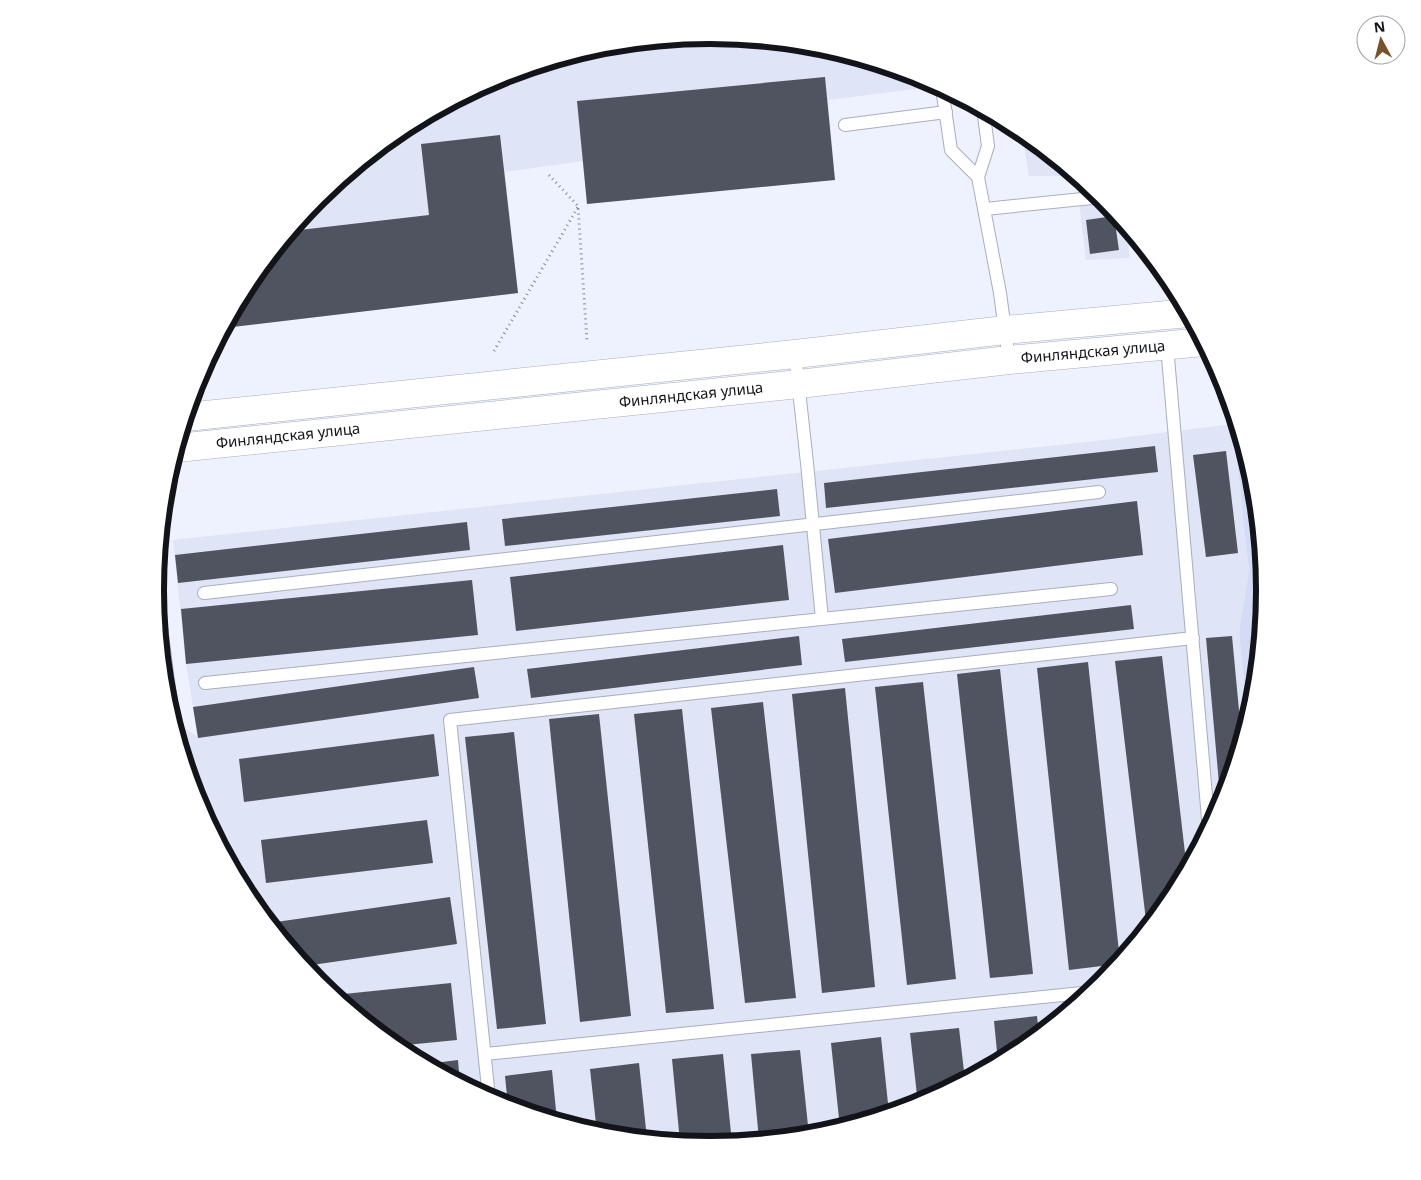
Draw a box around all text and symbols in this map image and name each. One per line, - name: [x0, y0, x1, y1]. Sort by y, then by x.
- north arrow: [1356, 15, 1406, 65]
- text: N: [1373, 16, 1386, 37]
- street label: Финляндская улица: [1020, 335, 1166, 367]
- street label: Финляндская улица: [618, 376, 764, 412]
- street label: Финляндская улица: [215, 417, 361, 453]

